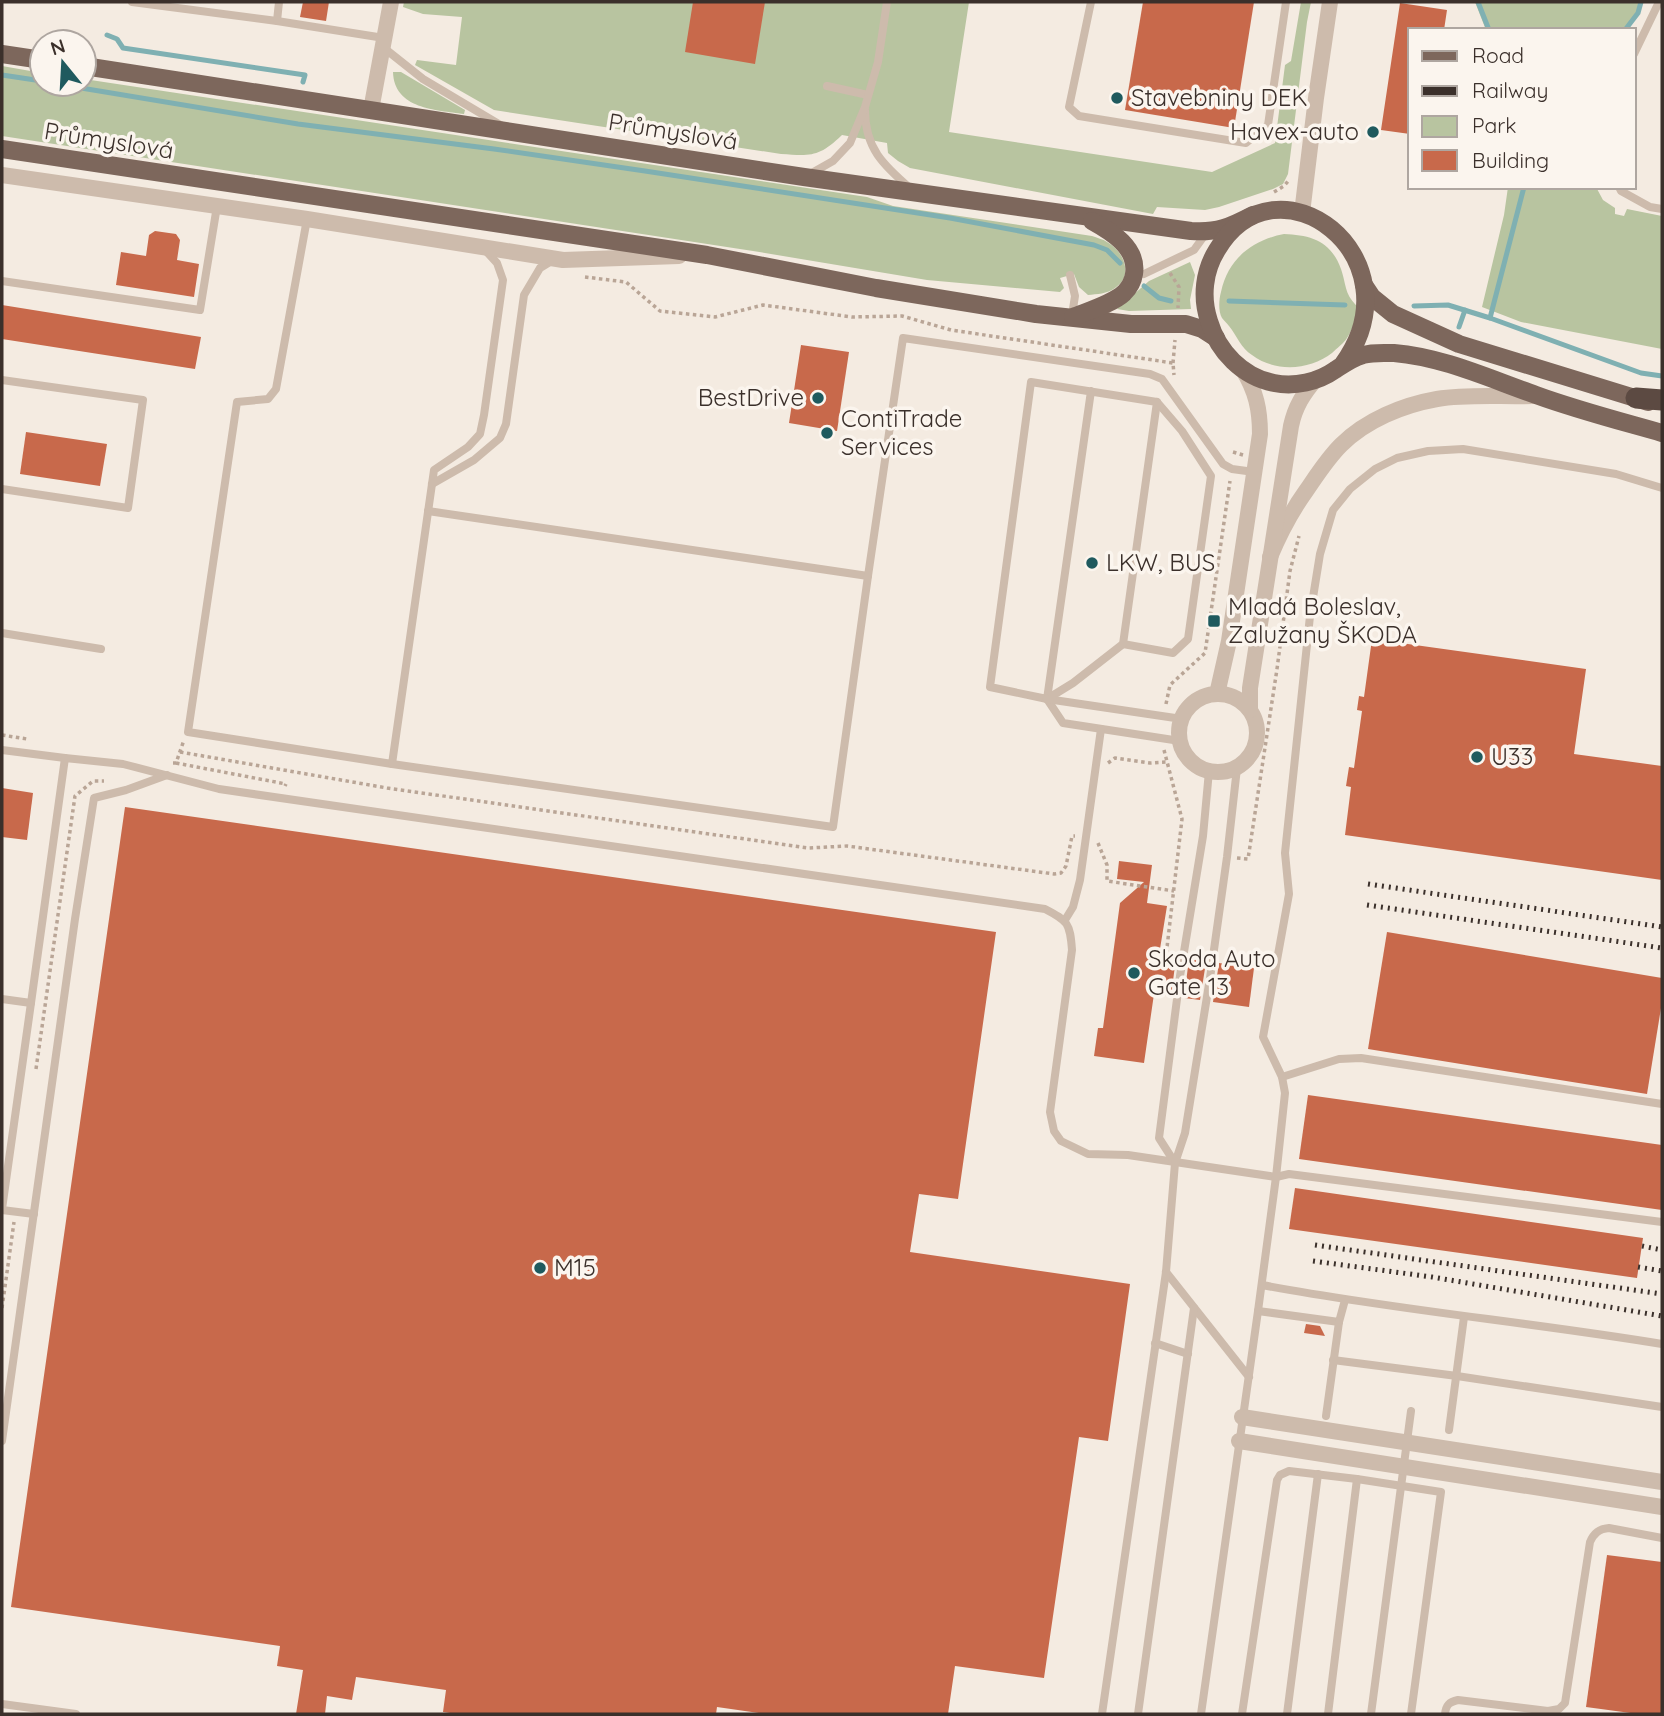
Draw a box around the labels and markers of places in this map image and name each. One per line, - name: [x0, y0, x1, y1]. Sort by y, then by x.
- place label: Stavebniny DEK: [1131, 82, 1308, 112]
- marker: Stavebniny DEK: [1109, 90, 1125, 106]
- place label: Havex-auto: [1230, 116, 1359, 146]
- marker: Havex-auto: [1365, 124, 1381, 140]
- place label: BestDrive: [698, 382, 804, 412]
- marker: BestDrive: [810, 390, 826, 406]
- place label: ContiTrade Services: [841, 403, 962, 461]
- marker: ContiTrade Services: [819, 425, 835, 441]
- place label: LKW, BUS: [1106, 547, 1215, 577]
- marker: LKW, BUS: [1084, 555, 1100, 571]
- place label: Mladá Boleslav, Zalužany ŠKODA: [1228, 591, 1417, 649]
- marker: Mladá Boleslav, Zalužany ŠKODA: [1206, 613, 1222, 629]
- place label: U33: [1491, 741, 1533, 771]
- marker: U33: [1469, 749, 1485, 765]
- place label: Skoda Auto Gate 13: [1148, 943, 1275, 1001]
- marker: Skoda Auto Gate 13: [1126, 965, 1142, 981]
- place label: M15: [554, 1252, 596, 1282]
- marker: M15: [532, 1260, 548, 1276]

